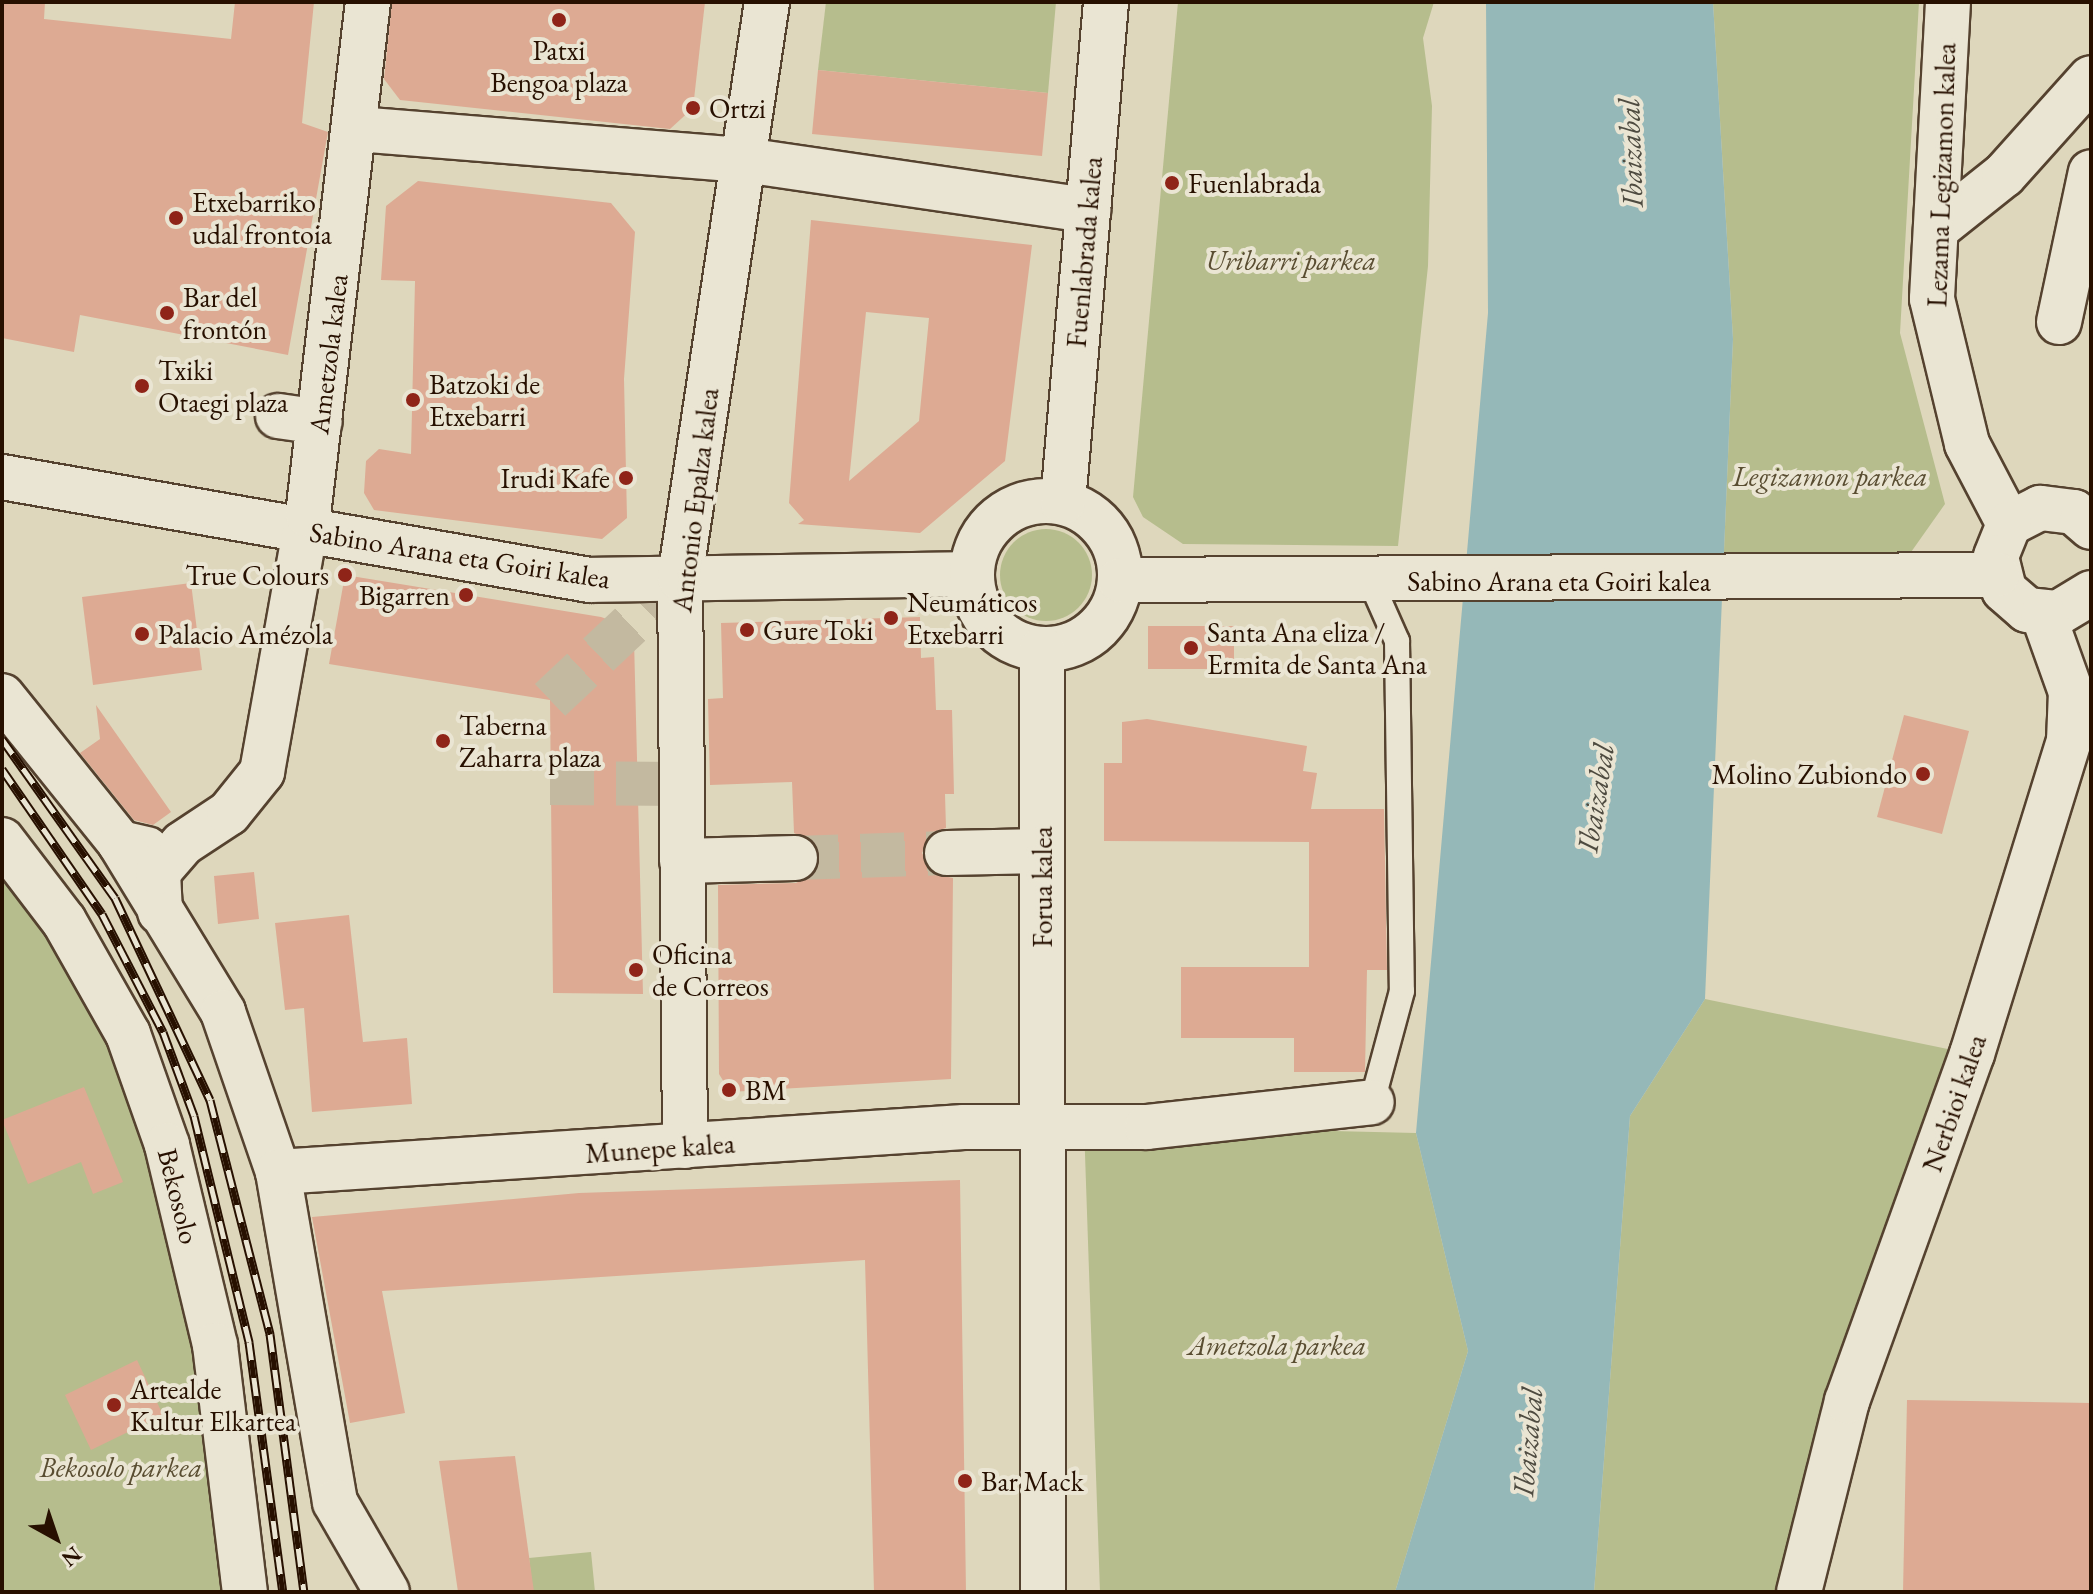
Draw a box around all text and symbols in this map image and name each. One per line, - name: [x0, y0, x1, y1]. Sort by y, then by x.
- marker: Patxi Bengoa plaza: [550, 11, 568, 29]
- place label: Patxi Bengoa plaza: [490, 33, 628, 99]
- street label: Lezama Legizamon kalea: [1920, 42, 1962, 308]
- place label: Ortzi: [709, 91, 766, 125]
- water label: Ibaizabal: [1611, 98, 1651, 208]
- marker: Ortzi: [684, 99, 702, 117]
- street label: Fuenlabrada kalea: [1059, 155, 1109, 349]
- place label: Fuenlabrada: [1188, 166, 1321, 200]
- marker: Fuenlabrada: [1163, 174, 1181, 192]
- place label: Etxebarriko udal frontoia: [192, 185, 332, 251]
- marker: Etxebarriko udal frontoia: [167, 209, 185, 227]
- park label: Uribarri parkea: [1206, 243, 1376, 277]
- street label: Ametzola kalea: [301, 272, 355, 436]
- place label: Bar del frontón: [183, 280, 267, 346]
- marker: Bar del frontón: [158, 304, 176, 322]
- place label: Txiki Otaegi plaza: [158, 353, 288, 419]
- place label: Batzoki de Etxebarri: [429, 367, 540, 433]
- marker: Txiki Otaegi plaza: [133, 377, 151, 395]
- street label: Antonio Epalza kalea: [665, 386, 725, 614]
- marker: Batzoki de Etxebarri: [404, 391, 422, 409]
- park label: Legizamon parkea: [1732, 459, 1928, 493]
- place label: Irudi Kafe: [500, 461, 610, 495]
- marker: Irudi Kafe: [617, 469, 635, 487]
- street label: Sabino Arana eta Goiri kalea: [307, 515, 613, 595]
- place label: True Colours: [185, 558, 329, 592]
- street label: Sabino Arana eta Goiri kalea: [1407, 564, 1711, 598]
- marker: True Colours: [336, 566, 354, 584]
- place label: Bigarren: [359, 578, 450, 612]
- place label: Neumáticos Etxebarri: [907, 585, 1037, 651]
- marker: Bigarren: [457, 586, 475, 604]
- marker: Neumáticos Etxebarri: [882, 609, 900, 627]
- place label: Gure Toki: [763, 613, 873, 647]
- place label: Santa Ana eliza / Ermita de Santa Ana: [1207, 615, 1427, 681]
- place label: Palacio Amézola: [158, 617, 333, 651]
- marker: Gure Toki: [738, 621, 756, 639]
- marker: Palacio Amézola: [133, 625, 151, 643]
- marker: Santa Ana eliza / Ermita de Santa Ana: [1182, 639, 1200, 657]
- place label: Taberna Zaharra plaza: [459, 708, 601, 774]
- marker: Taberna Zaharra plaza: [434, 732, 452, 750]
- water label: Ibaizabal: [1570, 741, 1622, 855]
- place label: Molino Zubiondo: [1711, 757, 1907, 791]
- marker: Molino Zubiondo: [1914, 765, 1932, 783]
- street label: Forua kalea: [1025, 826, 1059, 948]
- place label: Oficina de Correos: [652, 937, 769, 1003]
- marker: Oficina de Correos: [627, 961, 645, 979]
- street label: Nerbioi kalea: [1915, 1030, 1993, 1176]
- place label: BM: [745, 1073, 787, 1107]
- marker: BM: [720, 1081, 738, 1099]
- street label: Munepe kalea: [584, 1126, 736, 1170]
- street label: Bekosolo: [151, 1145, 207, 1247]
- park label: Ametzola parkea: [1188, 1328, 1366, 1362]
- place label: Artealde Kultur Elkartea: [130, 1372, 296, 1438]
- water label: Ibaizabal: [1505, 1386, 1551, 1498]
- marker: Artealde Kultur Elkartea: [105, 1396, 123, 1414]
- park label: Bekosolo parkea: [40, 1450, 202, 1484]
- place label: Bar Mack: [981, 1464, 1084, 1498]
- marker: Bar Mack: [956, 1472, 974, 1490]
- north arrow: [16, 1498, 96, 1578]
- text: N: [56, 1540, 88, 1574]

